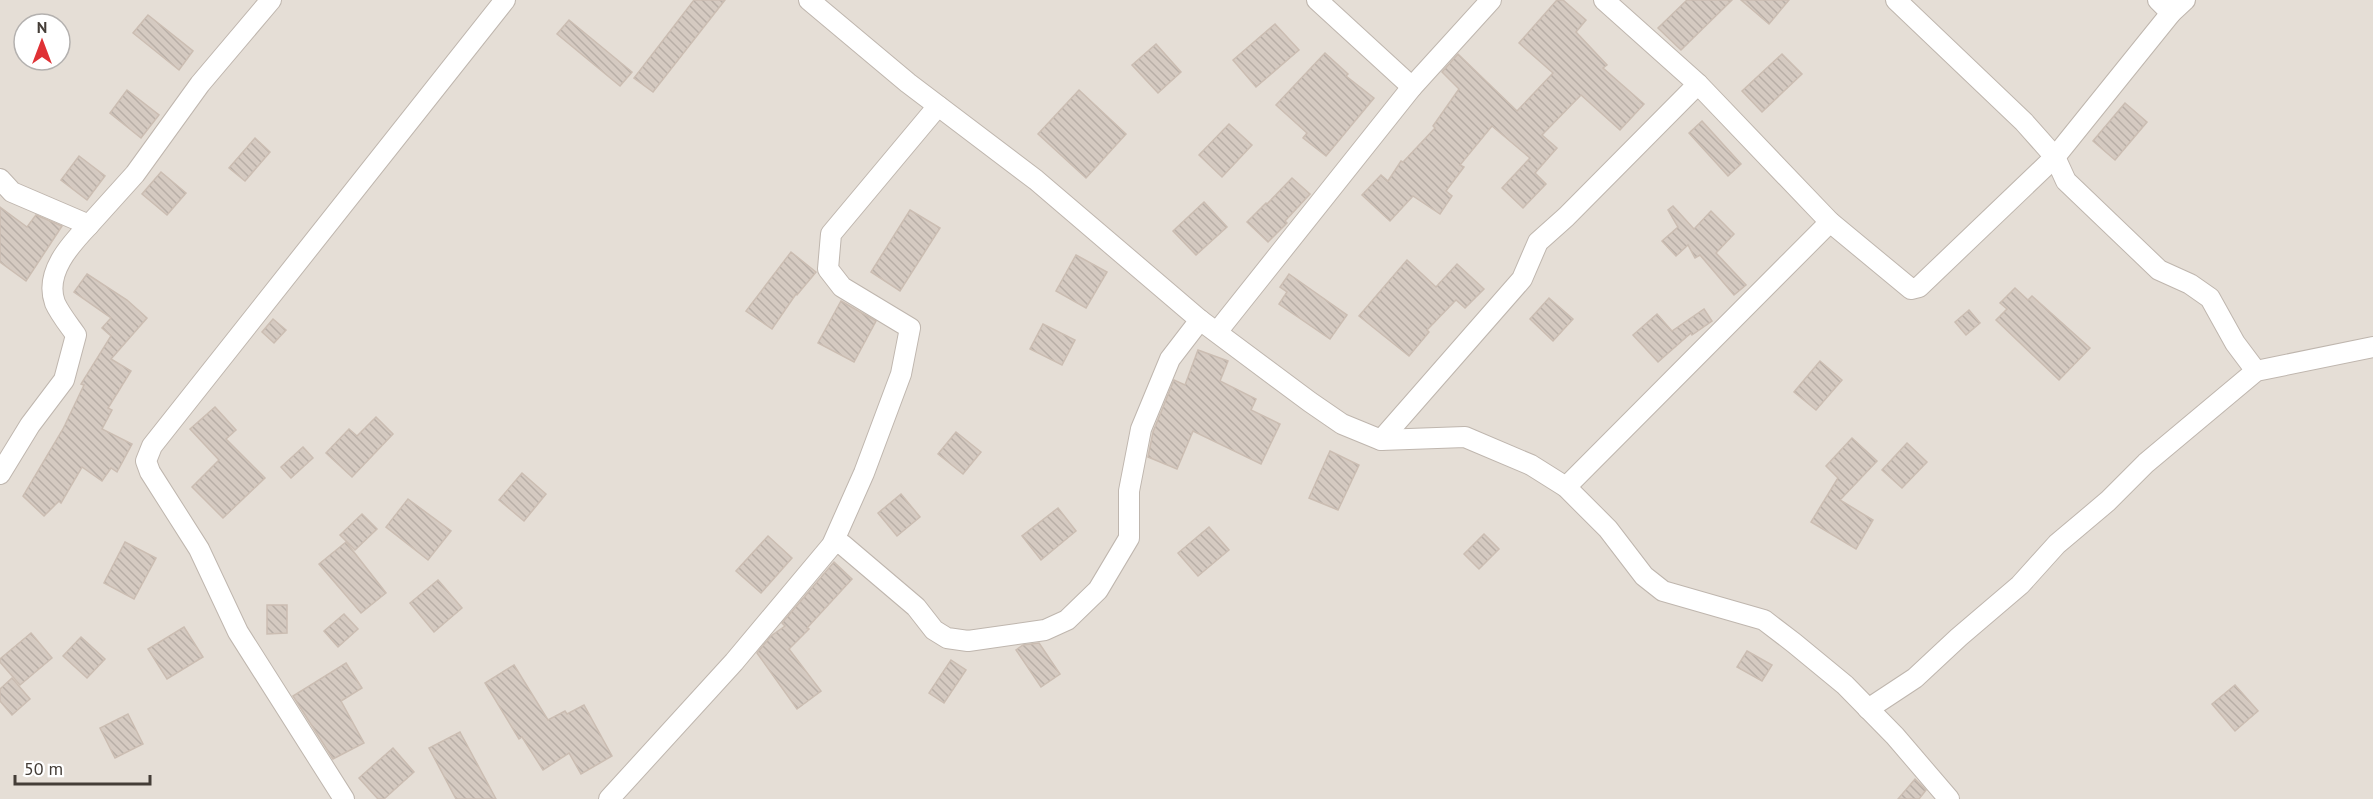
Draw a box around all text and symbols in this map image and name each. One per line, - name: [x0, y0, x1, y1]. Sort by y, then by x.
- north arrow: [12, 12, 72, 72]
- text: N: [37, 17, 47, 37]
- scale bar: [15, 748, 150, 786]
- text: 50 m: [24, 757, 63, 780]

